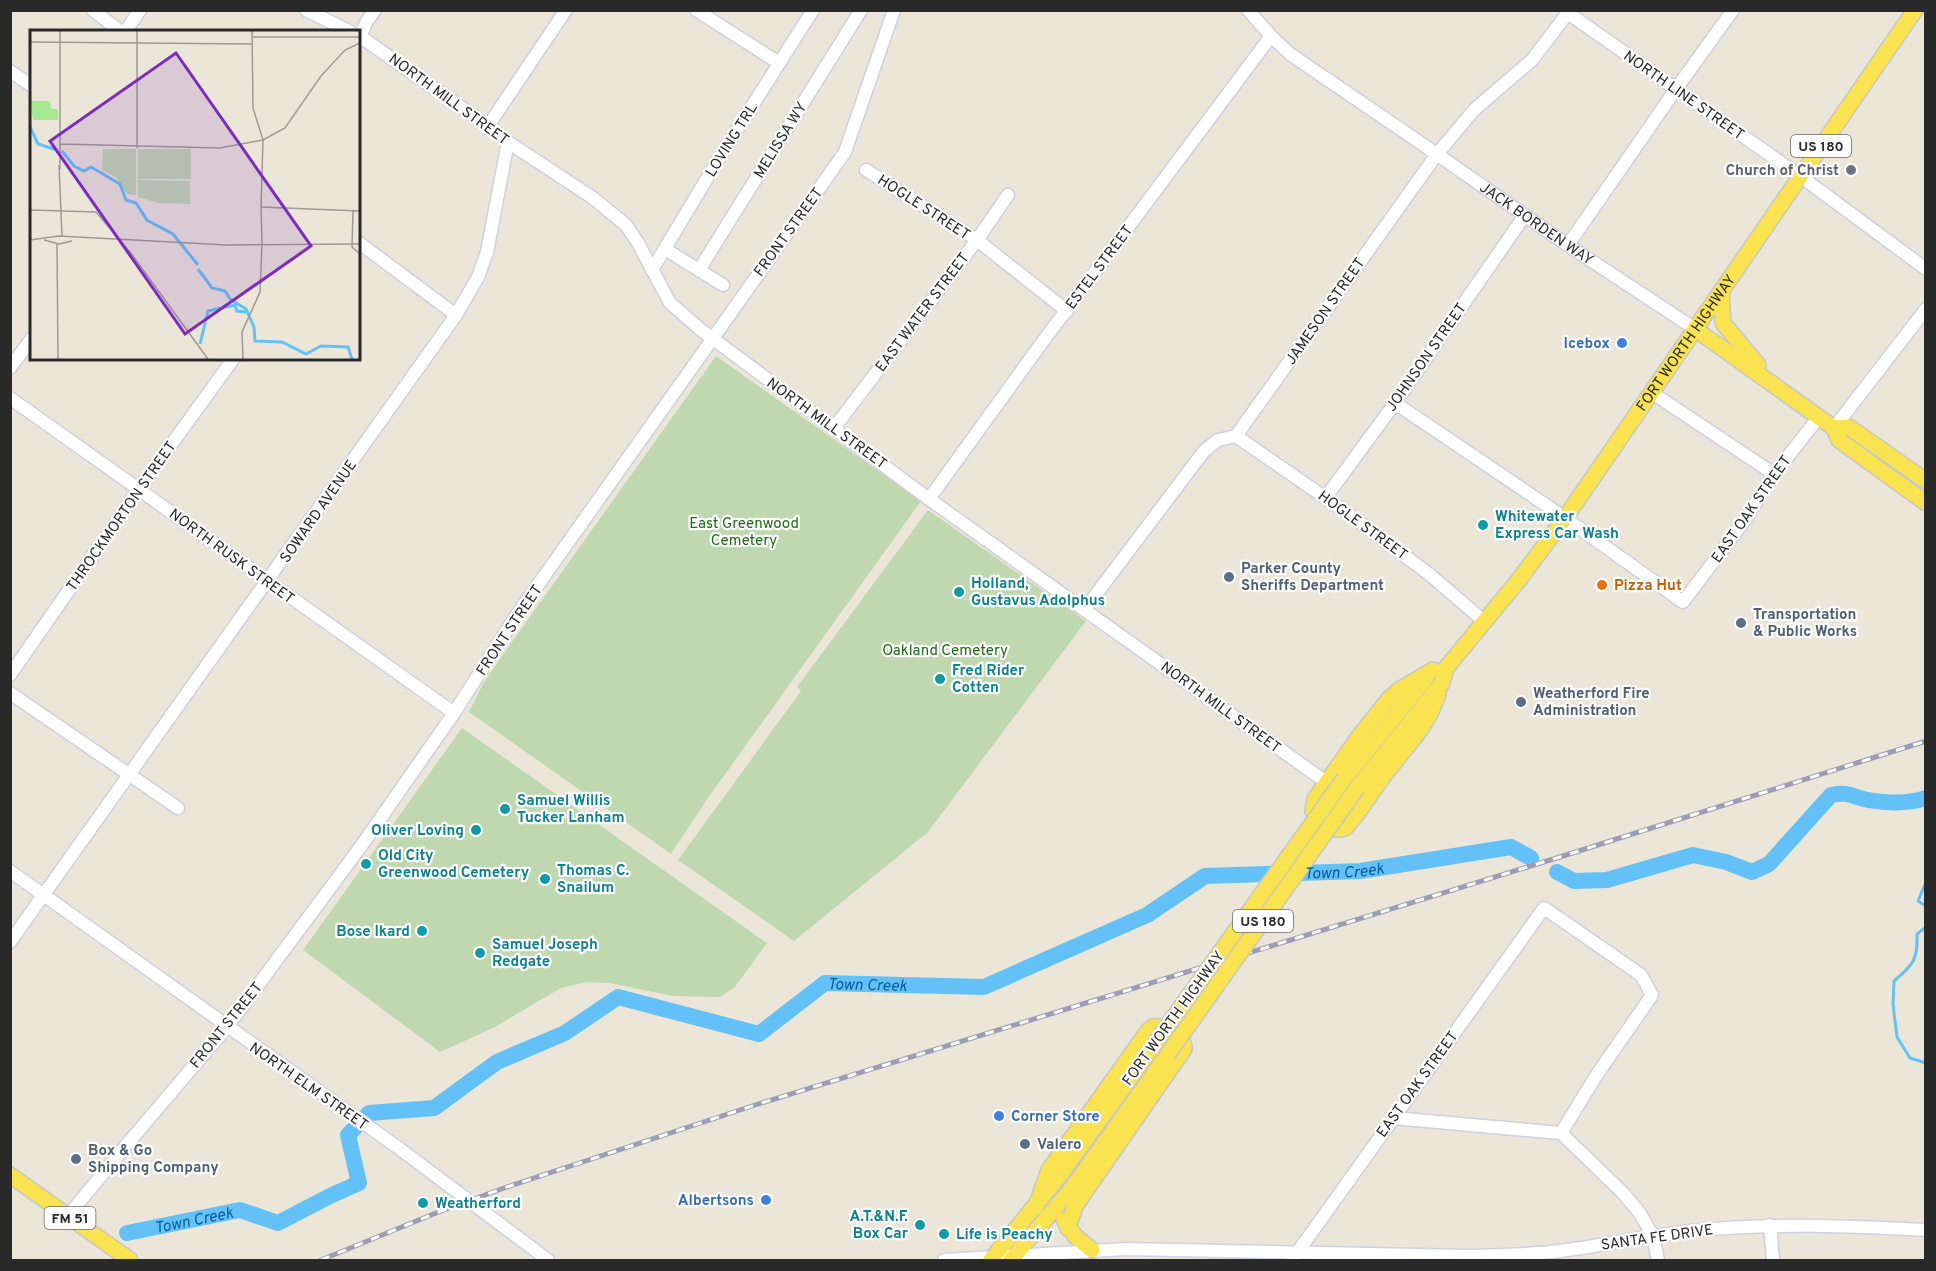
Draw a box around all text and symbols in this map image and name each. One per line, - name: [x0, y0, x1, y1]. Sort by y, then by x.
- inset map: [30, 30, 360, 360]
- street label: NORTH LINE STREET: [1619, 47, 1747, 145]
- street label: NORTH MILL STREET: [384, 50, 512, 150]
- street label: MELISSA WY: [750, 99, 812, 182]
- street label: LOVING TRL: [702, 100, 762, 181]
- road number: US 180: [1791, 135, 1851, 157]
- place label: Church of Christ: [1725, 162, 1839, 181]
- marker: Church of Christ: [1844, 163, 1858, 177]
- street label: HOGLE STREET: [873, 171, 973, 245]
- street label: JACK BORDEN WAY: [1475, 179, 1597, 271]
- street label: FRONT STREET: [751, 185, 828, 281]
- street label: ESTEL STREET: [1062, 222, 1138, 314]
- street label: EAST WATER STREET: [872, 250, 974, 376]
- street label: JAMESON STREET: [1282, 255, 1370, 369]
- street label: FORT WORTH HIGHWAY: [1633, 271, 1741, 416]
- street label: JOHNSON STREET: [1383, 300, 1472, 416]
- place label: Icebox: [1564, 335, 1610, 354]
- marker: Icebox: [1615, 336, 1629, 350]
- street label: NORTH MILL STREET: [762, 374, 890, 474]
- street label: THROCKMORTON STREET: [63, 438, 181, 596]
- street label: EAST OAK STREET: [1708, 452, 1796, 567]
- street label: SOWARD AVENUE: [277, 457, 362, 567]
- street label: HOGLE STREET: [1313, 487, 1411, 565]
- street label: NORTH RUSK STREET: [165, 505, 298, 609]
- place label: Whitewater Express Car Wash: [1495, 508, 1619, 544]
- park label: East Greenwood Cemetery: [689, 515, 799, 551]
- marker: Whitewater Express Car Wash: [1476, 518, 1490, 532]
- place label: Parker County Sheriffs Department: [1241, 560, 1384, 596]
- marker: Parker County Sheriffs Department: [1222, 570, 1236, 584]
- place label: Holland, Gustavus Adolphus: [971, 575, 1105, 611]
- place label: Pizza Hut: [1614, 577, 1682, 596]
- marker: Pizza Hut: [1595, 578, 1609, 592]
- street label: FRONT STREET: [473, 582, 548, 680]
- marker: Holland, Gustavus Adolphus: [952, 585, 966, 599]
- place label: Transportation & Public Works: [1753, 606, 1857, 642]
- marker: Transportation & Public Works: [1734, 616, 1748, 630]
- park label: Oakland Cemetery: [882, 642, 1008, 661]
- street label: NORTH MILL STREET: [1156, 658, 1284, 758]
- place label: Fred Rider Cotten: [952, 662, 1025, 698]
- marker: Fred Rider Cotten: [933, 672, 947, 686]
- place label: Weatherford Fire Administration: [1533, 685, 1650, 721]
- marker: Weatherford Fire Administration: [1514, 695, 1528, 709]
- place label: Samuel Willis Tucker Lanham: [517, 792, 625, 828]
- marker: Samuel Willis Tucker Lanham: [498, 802, 512, 816]
- place label: Oliver Loving: [371, 822, 464, 841]
- marker: Oliver Loving: [469, 823, 483, 837]
- place label: Old City Greenwood Cemetery: [378, 847, 530, 883]
- marker: Old City Greenwood Cemetery: [359, 857, 373, 871]
- water label: Town Creek: [1304, 859, 1386, 885]
- place label: Thomas C. Snailum: [557, 862, 630, 898]
- marker: Thomas C. Snailum: [538, 872, 552, 886]
- road number: US 180: [1233, 910, 1293, 932]
- place label: Bose Ikard: [336, 923, 410, 942]
- marker: Bose Ikard: [415, 924, 429, 938]
- place label: Samuel Joseph Redgate: [492, 936, 598, 972]
- marker: Samuel Joseph Redgate: [473, 946, 487, 960]
- street label: FORT WORTH HIGHWAY: [1119, 947, 1230, 1090]
- water label: Town Creek: [827, 975, 908, 997]
- street label: FRONT STREET: [187, 979, 268, 1073]
- street label: EAST OAK STREET: [1373, 1028, 1463, 1142]
- street label: NORTH ELM STREET: [245, 1039, 371, 1135]
- place label: Corner Store: [1011, 1108, 1100, 1127]
- marker: Corner Store: [992, 1109, 1006, 1123]
- place label: Valero: [1037, 1136, 1082, 1155]
- marker: Valero: [1018, 1137, 1032, 1151]
- place label: Box & Go Shipping Company: [88, 1142, 219, 1178]
- marker: Box & Go Shipping Company: [69, 1152, 83, 1166]
- place label: Albertsons: [678, 1192, 754, 1211]
- marker: Albertsons: [759, 1193, 773, 1207]
- place label: Weatherford: [435, 1195, 521, 1214]
- marker: Weatherford: [416, 1196, 430, 1210]
- water label: Town Creek: [153, 1203, 236, 1239]
- road number: FM 51: [44, 1207, 96, 1229]
- place label: A.T.&N.F. Box Car: [850, 1208, 909, 1244]
- marker: A.T.&N.F. Box Car: [913, 1218, 927, 1232]
- street label: SANTA FE DRIVE: [1600, 1221, 1714, 1256]
- place label: Life is Peachy: [956, 1226, 1053, 1245]
- marker: Life is Peachy: [937, 1227, 951, 1241]

